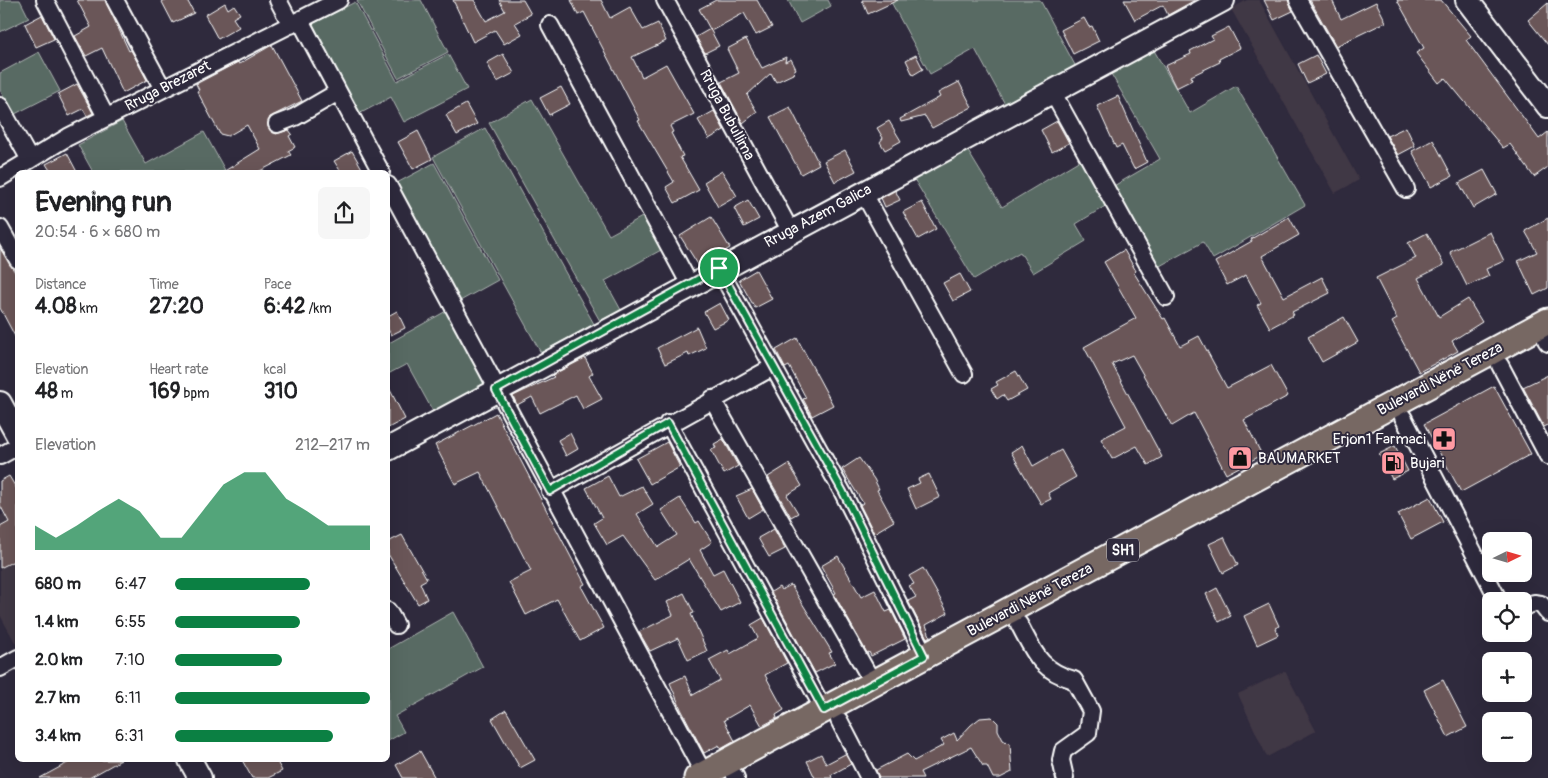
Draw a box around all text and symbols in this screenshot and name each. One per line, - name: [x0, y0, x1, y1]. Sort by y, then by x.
- street label: Rruga Brezaret: [122, 56, 215, 116]
- street label: Rruga Bubullima: [695, 66, 759, 164]
- street label: Rruga Azem Galica: [761, 180, 875, 252]
- text: Evening run: [35, 185, 172, 220]
- button: share: [318, 187, 370, 239]
- text: 20:54 · 6 × 680 m: [35, 222, 160, 242]
- pin: [698, 247, 740, 289]
- icon: arrive: [705, 254, 733, 282]
- text: Distance: [35, 276, 86, 293]
- text: Time: [149, 276, 179, 293]
- text: Pace: [264, 276, 291, 293]
- text: 4.08: [35, 293, 77, 320]
- text: 27:20: [149, 293, 204, 320]
- text: 6:42: [264, 293, 305, 320]
- text: km: [77, 300, 98, 317]
- text: /km: [305, 300, 332, 317]
- street label: Bulevardi Nënë Tereza: [1374, 338, 1506, 420]
- text: Elevation: [35, 361, 88, 378]
- text: Heart rate: [149, 361, 208, 378]
- text: kcal: [264, 361, 286, 378]
- text: 48: [35, 378, 58, 405]
- text: 169: [149, 378, 181, 405]
- text: 310: [264, 378, 298, 405]
- text: m: [58, 385, 73, 402]
- text: bpm: [181, 385, 210, 402]
- pharmacy icon: Erjon1 Farmaci: [1431, 426, 1457, 452]
- place label: Erjon1 Farmaci: [1333, 430, 1426, 449]
- text: Elevation: [35, 435, 96, 455]
- text: 212–217 m: [295, 435, 370, 455]
- shop icon: BAUMARKET: [1227, 445, 1253, 471]
- place label: BAUMARKET: [1258, 449, 1341, 468]
- fuel station icon: Bujari: [1380, 450, 1406, 476]
- place label: Bujari: [1410, 454, 1445, 473]
- north arrow: [1482, 532, 1532, 582]
- map controls: [1482, 532, 1532, 762]
- road number: SH1: [1107, 538, 1139, 562]
- street label: Bulevardi Nënë Tereza: [964, 559, 1096, 641]
- text: 680 m: [35, 574, 81, 594]
- text: 6:47: [115, 574, 146, 594]
- button: locate: [1482, 592, 1532, 642]
- text: 1.4 km: [35, 612, 78, 632]
- text: 6:55: [115, 612, 146, 632]
- text: 2.0 km: [35, 650, 83, 670]
- text: 7:10: [115, 650, 145, 670]
- button: +: [1482, 652, 1532, 702]
- text: 2.7 km: [35, 688, 80, 708]
- text: 6:11: [115, 688, 141, 708]
- button: −: [1482, 712, 1532, 762]
- text: 3.4 km: [35, 726, 81, 746]
- text: 6:31: [115, 726, 144, 746]

